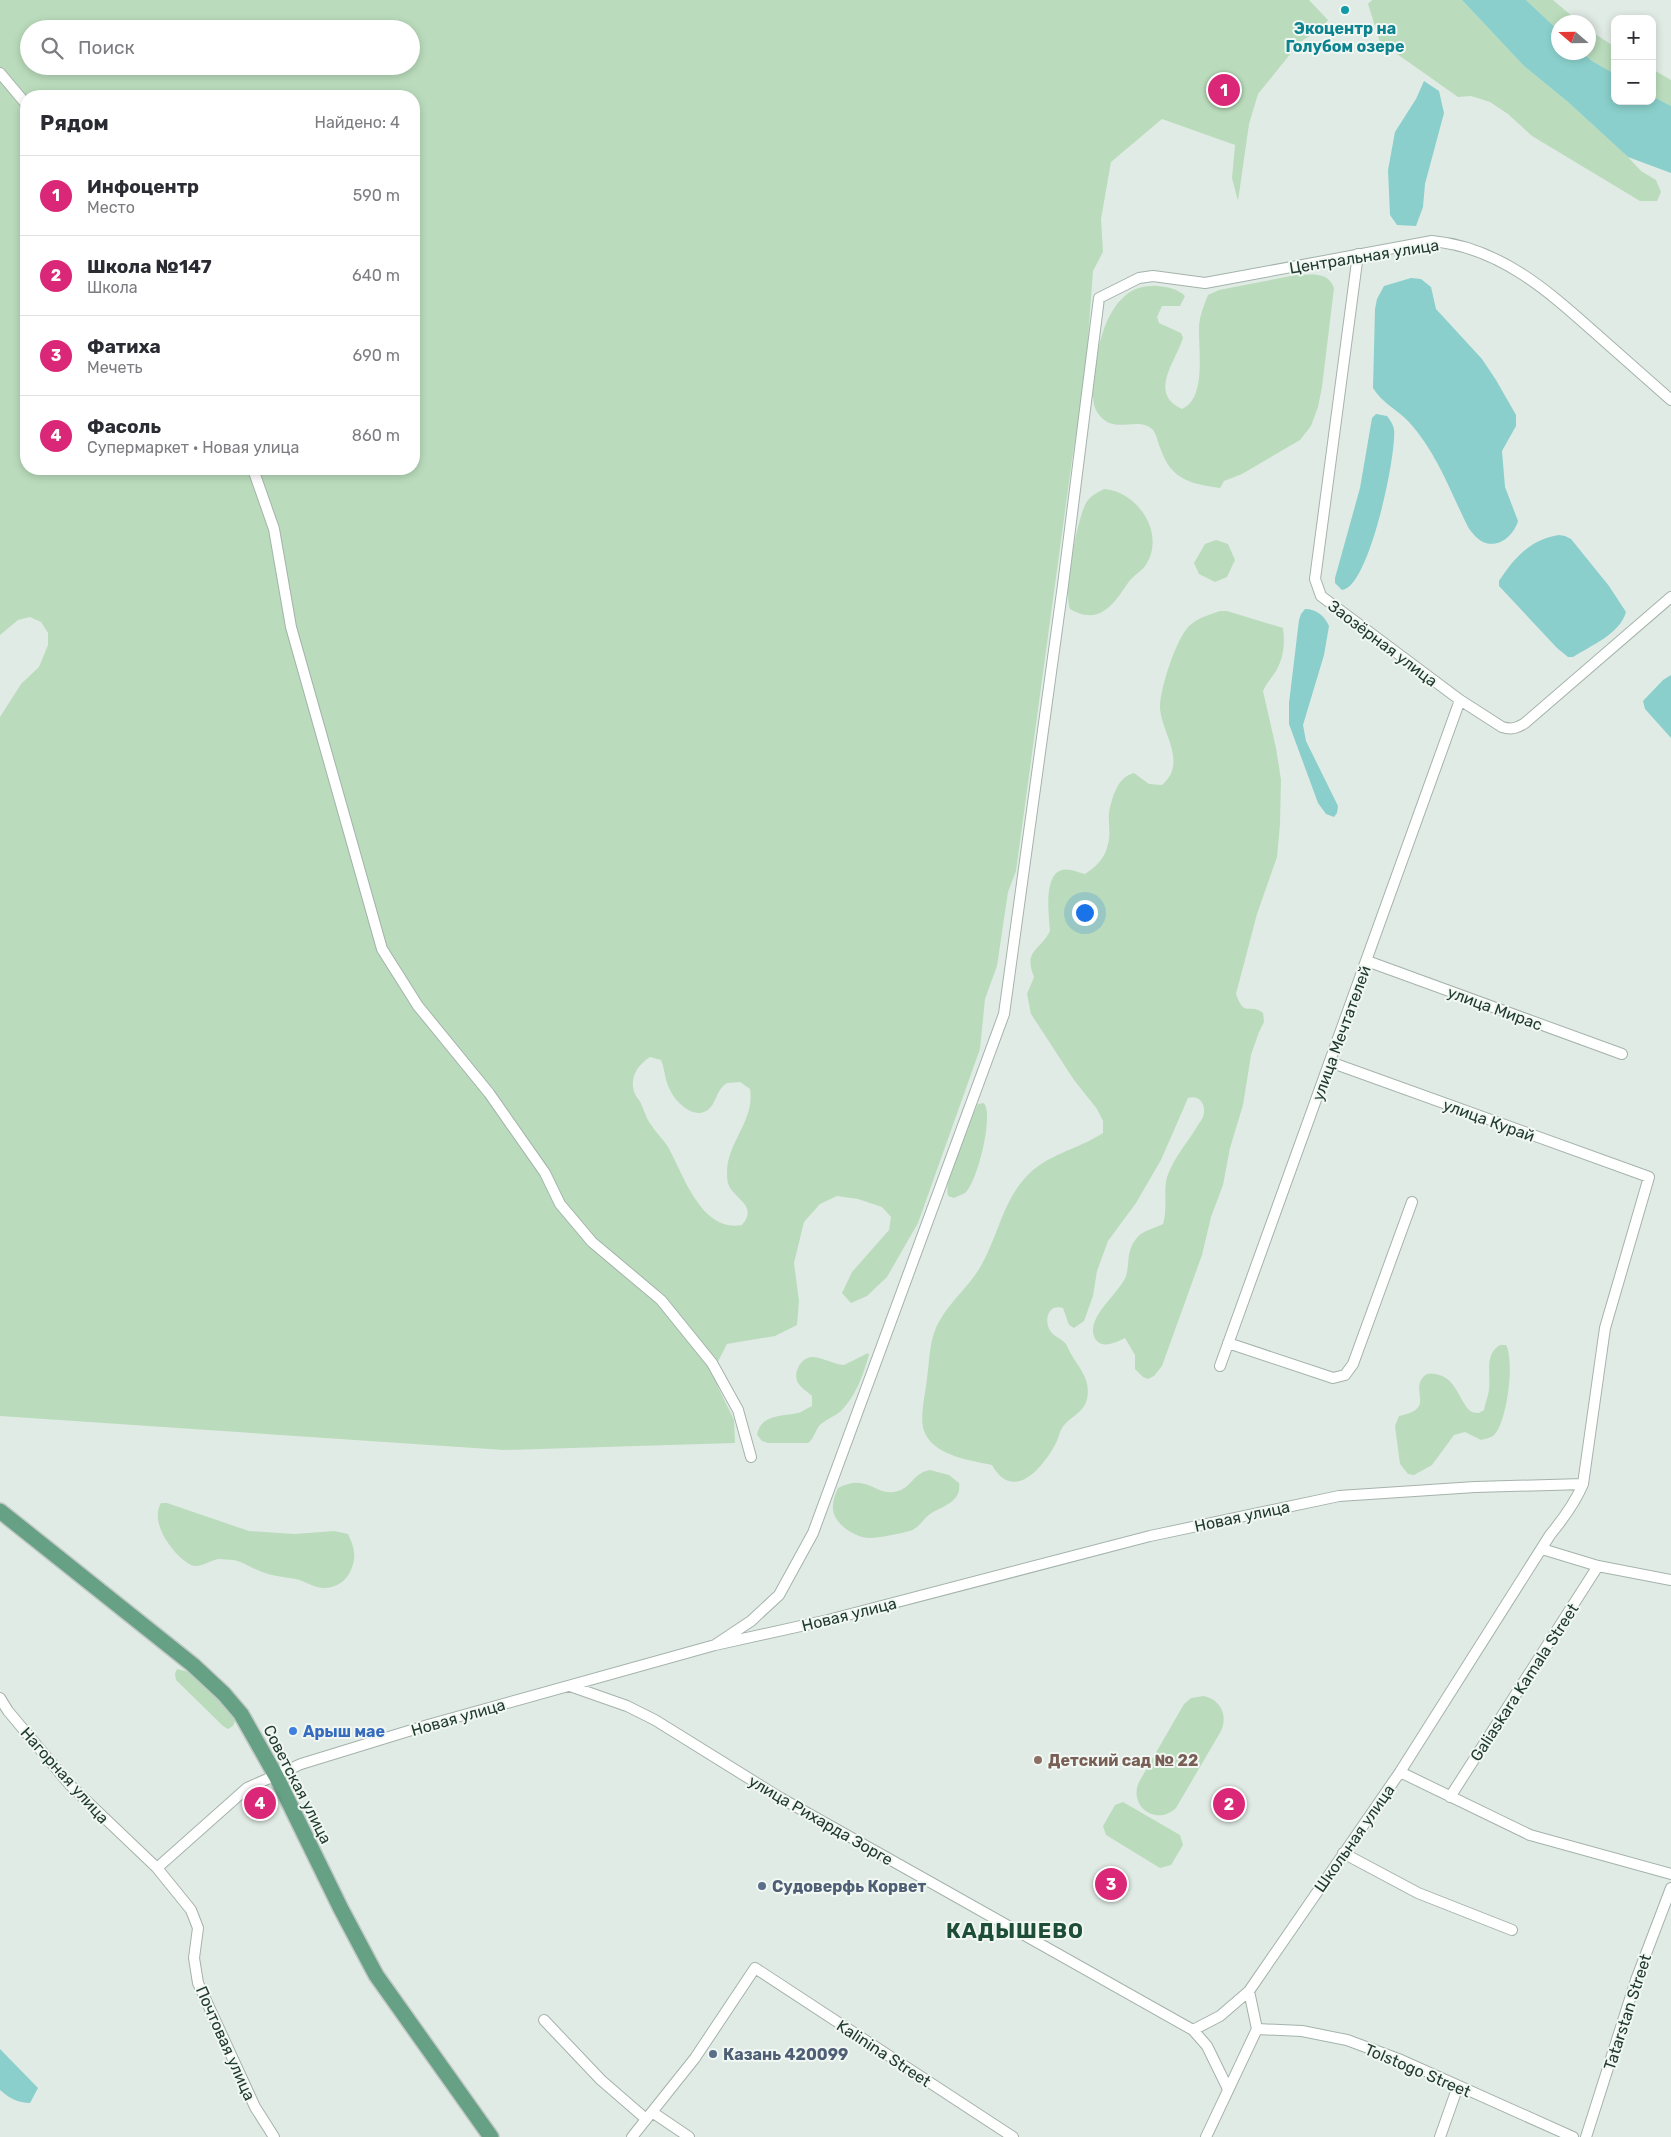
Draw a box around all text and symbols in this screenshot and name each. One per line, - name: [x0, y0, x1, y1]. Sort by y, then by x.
- marker: Экоцентр на Голубом озере: [1339, 4, 1351, 16]
- north arrow: [1551, 15, 1596, 60]
- map controls: [1611, 15, 1656, 105]
- button: +: [1611, 15, 1656, 60]
- place label: Экоцентр на Голубом озере: [1286, 19, 1404, 56]
- search box: [20, 20, 420, 75]
- icon: search: [38, 34, 66, 62]
- text: Поиск: [78, 36, 135, 59]
- button: −: [1611, 60, 1656, 105]
- pin: 1: [1208, 71, 1240, 109]
- text: Рядом: [40, 110, 109, 135]
- text: Найдено: 4: [315, 113, 400, 132]
- text: Инфоцентр: [87, 175, 199, 198]
- text: 1: [52, 186, 60, 205]
- text: 590 m: [353, 186, 400, 205]
- text: Место: [87, 198, 135, 217]
- street label: Центральная улица: [1288, 235, 1440, 278]
- text: Школа №147: [87, 255, 212, 278]
- text: 2: [51, 266, 61, 285]
- text: 640 m: [352, 266, 400, 285]
- text: Школа: [87, 278, 138, 297]
- text: Фатиха: [87, 335, 161, 358]
- text: 3: [51, 346, 61, 365]
- text: 690 m: [353, 346, 400, 365]
- text: Мечеть: [87, 358, 143, 377]
- text: Фасоль: [87, 415, 161, 438]
- text: 4: [51, 426, 61, 445]
- text: 860 m: [352, 426, 400, 445]
- text: Супермаркет · Новая улица: [87, 438, 299, 457]
- street label: Заозёрная улица: [1324, 596, 1441, 691]
- your location: [1072, 900, 1098, 926]
- street label: улица Мечтателей: [1308, 963, 1375, 1103]
- street label: улица Мирас: [1445, 983, 1545, 1034]
- street label: улица Курай: [1440, 1095, 1537, 1146]
- street label: Новая улица: [1193, 1497, 1292, 1536]
- street label: Новая улица: [800, 1594, 899, 1635]
- street label: Galiaskara Kamala Street: [1466, 1600, 1583, 1765]
- street label: Новая улица: [409, 1695, 507, 1740]
- street label: Советская улица: [259, 1722, 336, 1847]
- place label: Арыш мае: [303, 1722, 385, 1741]
- street label: Нагорная улица: [16, 1723, 113, 1827]
- marker: Арыш мае: [287, 1725, 299, 1737]
- place label: Детский сад № 22: [1048, 1751, 1198, 1770]
- marker: Детский сад № 22: [1032, 1754, 1044, 1766]
- street label: улица Рихарда Зорге: [745, 1771, 896, 1870]
- street label: Школьная улица: [1310, 1781, 1399, 1896]
- pin: 4: [244, 1784, 276, 1822]
- pin: 2: [1213, 1785, 1245, 1823]
- pin: 3: [1095, 1865, 1127, 1903]
- place label: Судоверфь Корвет: [772, 1877, 926, 1896]
- marker: Судоверфь Корвет: [756, 1880, 768, 1892]
- district label: КАДЫШЕВО: [946, 1918, 1084, 1943]
- street label: Tatarstan Street: [1600, 1952, 1655, 2073]
- street label: Почтовая улица: [192, 1983, 259, 2103]
- street label: Kalinina Street: [833, 2016, 934, 2091]
- street label: Tolstogo Street: [1362, 2040, 1474, 2101]
- place label: Казань 420099: [723, 2045, 848, 2064]
- marker: Казань 420099: [707, 2048, 719, 2060]

